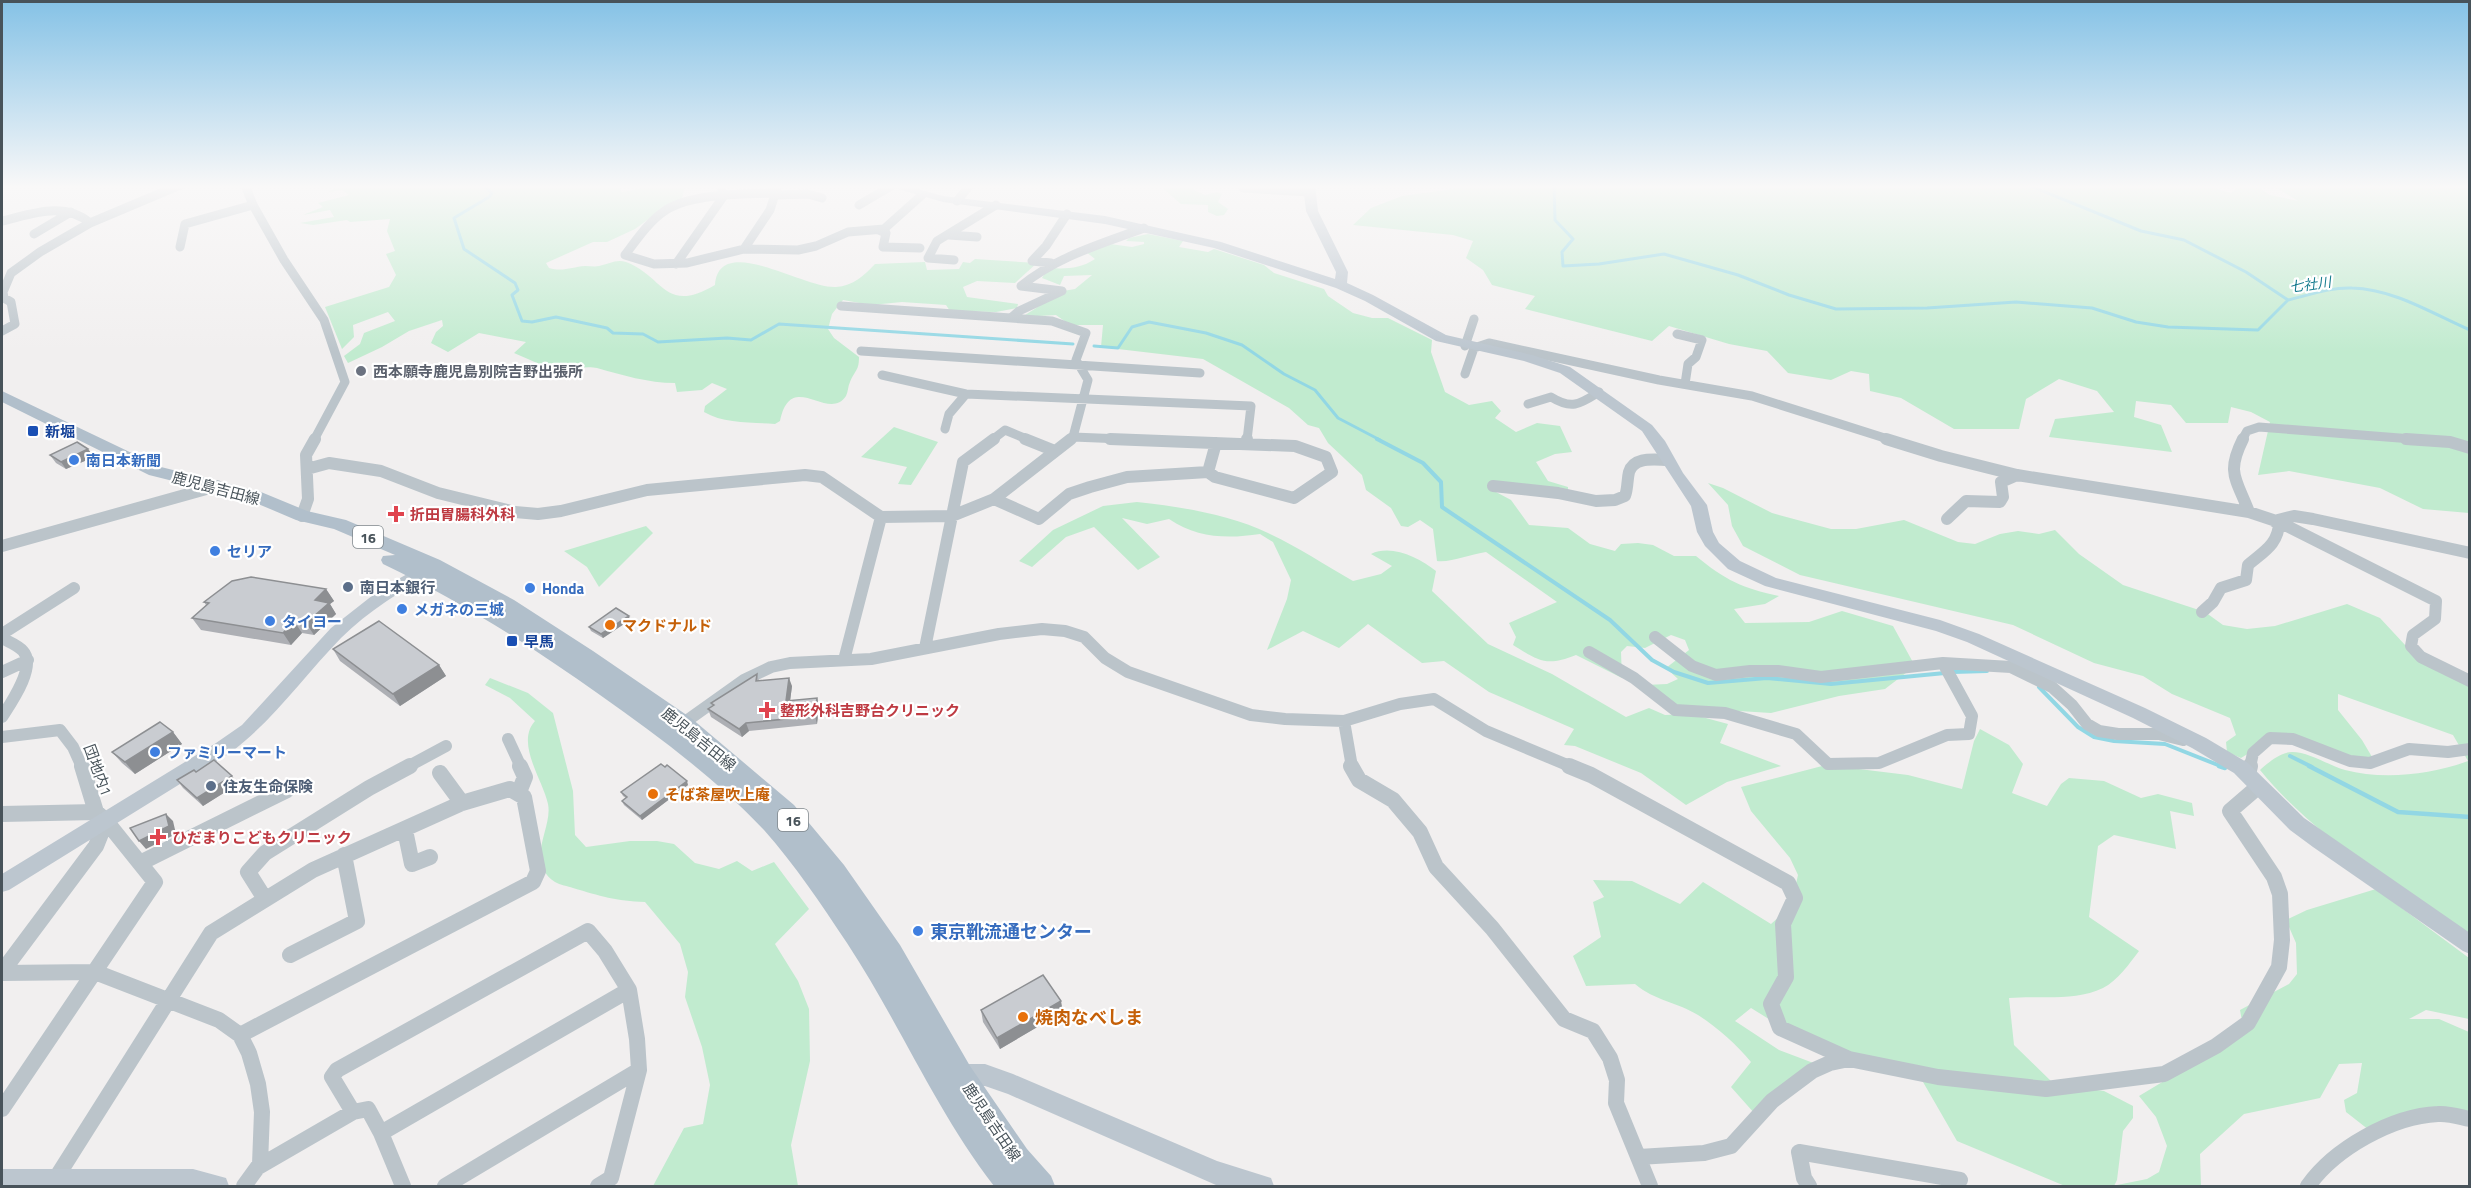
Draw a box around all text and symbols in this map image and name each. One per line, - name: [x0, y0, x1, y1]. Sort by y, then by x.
- water label: 七社川: [2288, 270, 2334, 297]
- place label: 西本願寺鹿児島別院吉野出張所: [373, 360, 583, 383]
- marker: 西本願寺鹿児島別院吉野出張所: [354, 364, 368, 378]
- place label: 新堀: [45, 420, 75, 443]
- marker: 新堀: [26, 424, 40, 438]
- place label: 南日本新聞: [86, 449, 161, 472]
- marker: 南日本新聞: [67, 453, 81, 467]
- street label: 鹿児島吉田線: [170, 465, 262, 511]
- place label: 折田胃腸科外科: [410, 503, 515, 526]
- marker: 折田胃腸科外科: [387, 505, 405, 523]
- road number: 16: [353, 526, 383, 548]
- place label: セリア: [227, 540, 272, 563]
- marker: セリア: [208, 544, 222, 558]
- place label: 南日本銀行: [360, 576, 435, 599]
- place label: Honda: [542, 577, 585, 600]
- marker: 南日本銀行: [341, 580, 355, 594]
- marker: Honda: [523, 581, 537, 595]
- place label: メガネの三城: [414, 598, 504, 621]
- marker: メガネの三城: [395, 602, 409, 616]
- place label: タイヨー: [282, 610, 342, 633]
- marker: タイヨー: [263, 614, 277, 628]
- place label: マクドナルド: [622, 614, 712, 637]
- marker: マクドナルド: [603, 618, 617, 632]
- place label: 早馬: [524, 630, 554, 653]
- marker: 早馬: [505, 634, 519, 648]
- place label: 整形外科吉野台クリニック: [780, 699, 960, 722]
- marker: 整形外科吉野台クリニック: [758, 701, 776, 719]
- street label: 鹿児島吉田線: [657, 702, 741, 776]
- street label: 団地内1: [78, 741, 118, 799]
- place label: ファミリーマート: [167, 741, 287, 764]
- marker: ファミリーマート: [148, 745, 162, 759]
- place label: 住友生命保険: [223, 775, 313, 798]
- marker: 住友生命保険: [204, 779, 218, 793]
- place label: そば茶屋吹上庵: [665, 783, 770, 806]
- marker: そば茶屋吹上庵: [646, 787, 660, 801]
- road number: 16: [778, 809, 808, 831]
- place label: ひだまりこどもクリニック: [172, 826, 352, 849]
- marker: ひだまりこどもクリニック: [149, 828, 167, 846]
- place label: 東京靴流通センター: [930, 918, 1092, 945]
- marker: 東京靴流通センター: [911, 924, 925, 938]
- place label: 焼肉なべしま: [1035, 1004, 1143, 1031]
- marker: 焼肉なべしま: [1016, 1010, 1030, 1024]
- street label: 鹿児島吉田線: [957, 1078, 1027, 1166]

